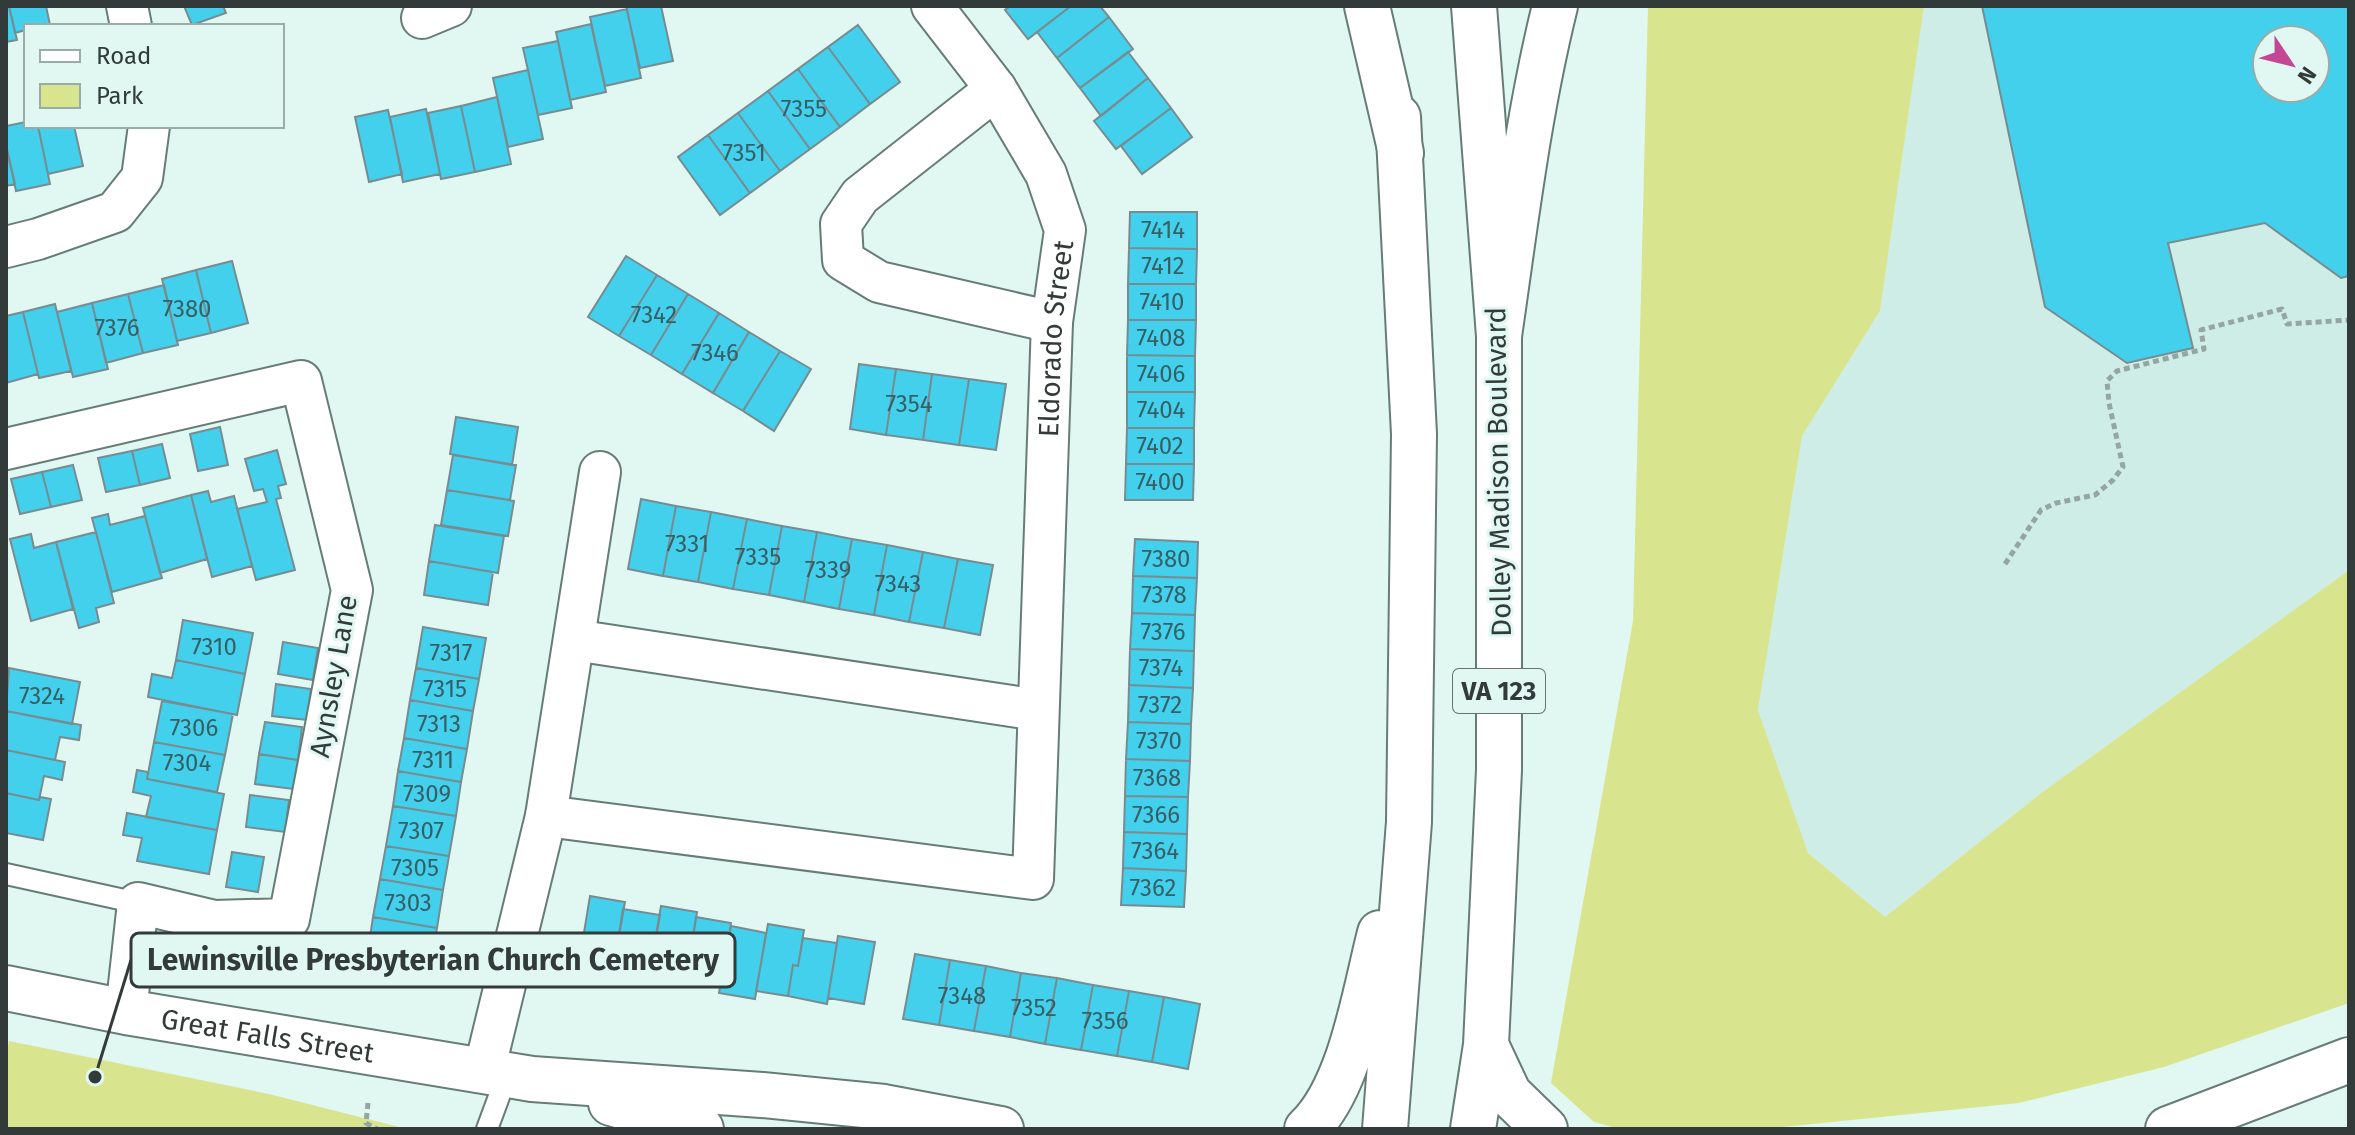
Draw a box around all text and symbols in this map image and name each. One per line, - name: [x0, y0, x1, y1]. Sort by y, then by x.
- legend: [24, 24, 284, 128]
- north arrow: [2251, 24, 2331, 104]
- text: Road: [96, 42, 151, 70]
- text: N: [2292, 61, 2322, 89]
- text: Park: [96, 82, 144, 110]
- house number: 7355: [781, 95, 827, 123]
- house number: 7351: [722, 139, 766, 167]
- house number: 7414: [1141, 216, 1185, 244]
- street label: Eldorado Street: [1032, 237, 1080, 438]
- house number: 7412: [1141, 252, 1185, 280]
- house number: 7410: [1140, 288, 1184, 316]
- house number: 7380: [162, 295, 212, 323]
- house number: 7342: [631, 301, 677, 329]
- street label: Dolley Madison Boulevard: [1479, 307, 1518, 637]
- house number: 7376: [94, 314, 140, 342]
- house number: 7408: [1136, 324, 1186, 352]
- house number: 7346: [691, 339, 739, 367]
- house number: 7406: [1137, 360, 1185, 388]
- house number: 7354: [885, 390, 933, 418]
- house number: 7404: [1137, 396, 1186, 424]
- house number: 7402: [1136, 432, 1184, 460]
- house number: 7400: [1135, 468, 1185, 496]
- house number: 7331: [665, 530, 709, 558]
- house number: 7335: [735, 543, 781, 571]
- house number: 7380: [1141, 545, 1191, 573]
- house number: 7339: [805, 556, 851, 584]
- house number: 7343: [875, 570, 921, 598]
- house number: 7378: [1141, 581, 1187, 609]
- street label: Aynsley Lane: [303, 592, 364, 760]
- house number: 7376: [1140, 618, 1186, 646]
- house number: 7310: [191, 633, 237, 661]
- house number: 7317: [430, 639, 472, 667]
- house number: 7374: [1139, 654, 1184, 682]
- road number: VA 123: [1453, 669, 1545, 713]
- house number: 7315: [423, 675, 467, 703]
- house number: 7324: [19, 682, 65, 710]
- house number: 7372: [1138, 691, 1182, 719]
- house number: 7313: [417, 710, 461, 738]
- house number: 7306: [170, 714, 218, 742]
- house number: 7370: [1136, 727, 1182, 755]
- house number: 7311: [412, 746, 454, 774]
- house number: 7304: [163, 749, 212, 777]
- house number: 7368: [1133, 764, 1181, 792]
- house number: 7309: [403, 780, 451, 808]
- house number: 7366: [1132, 801, 1180, 829]
- house number: 7307: [398, 817, 444, 845]
- house number: 7364: [1131, 837, 1179, 865]
- house number: 7305: [391, 854, 439, 882]
- house number: 7362: [1130, 874, 1176, 902]
- house number: 7303: [384, 889, 432, 917]
- callout: Lewinsville Presbyterian Church Cemetery: [131, 933, 735, 987]
- text: Lewinsville Presbyterian Church Cemetery: [147, 942, 719, 978]
- house number: 7348: [938, 982, 986, 1010]
- house number: 7352: [1011, 994, 1057, 1022]
- street label: Great Falls Street: [159, 1002, 377, 1070]
- house number: 7356: [1081, 1007, 1129, 1035]

